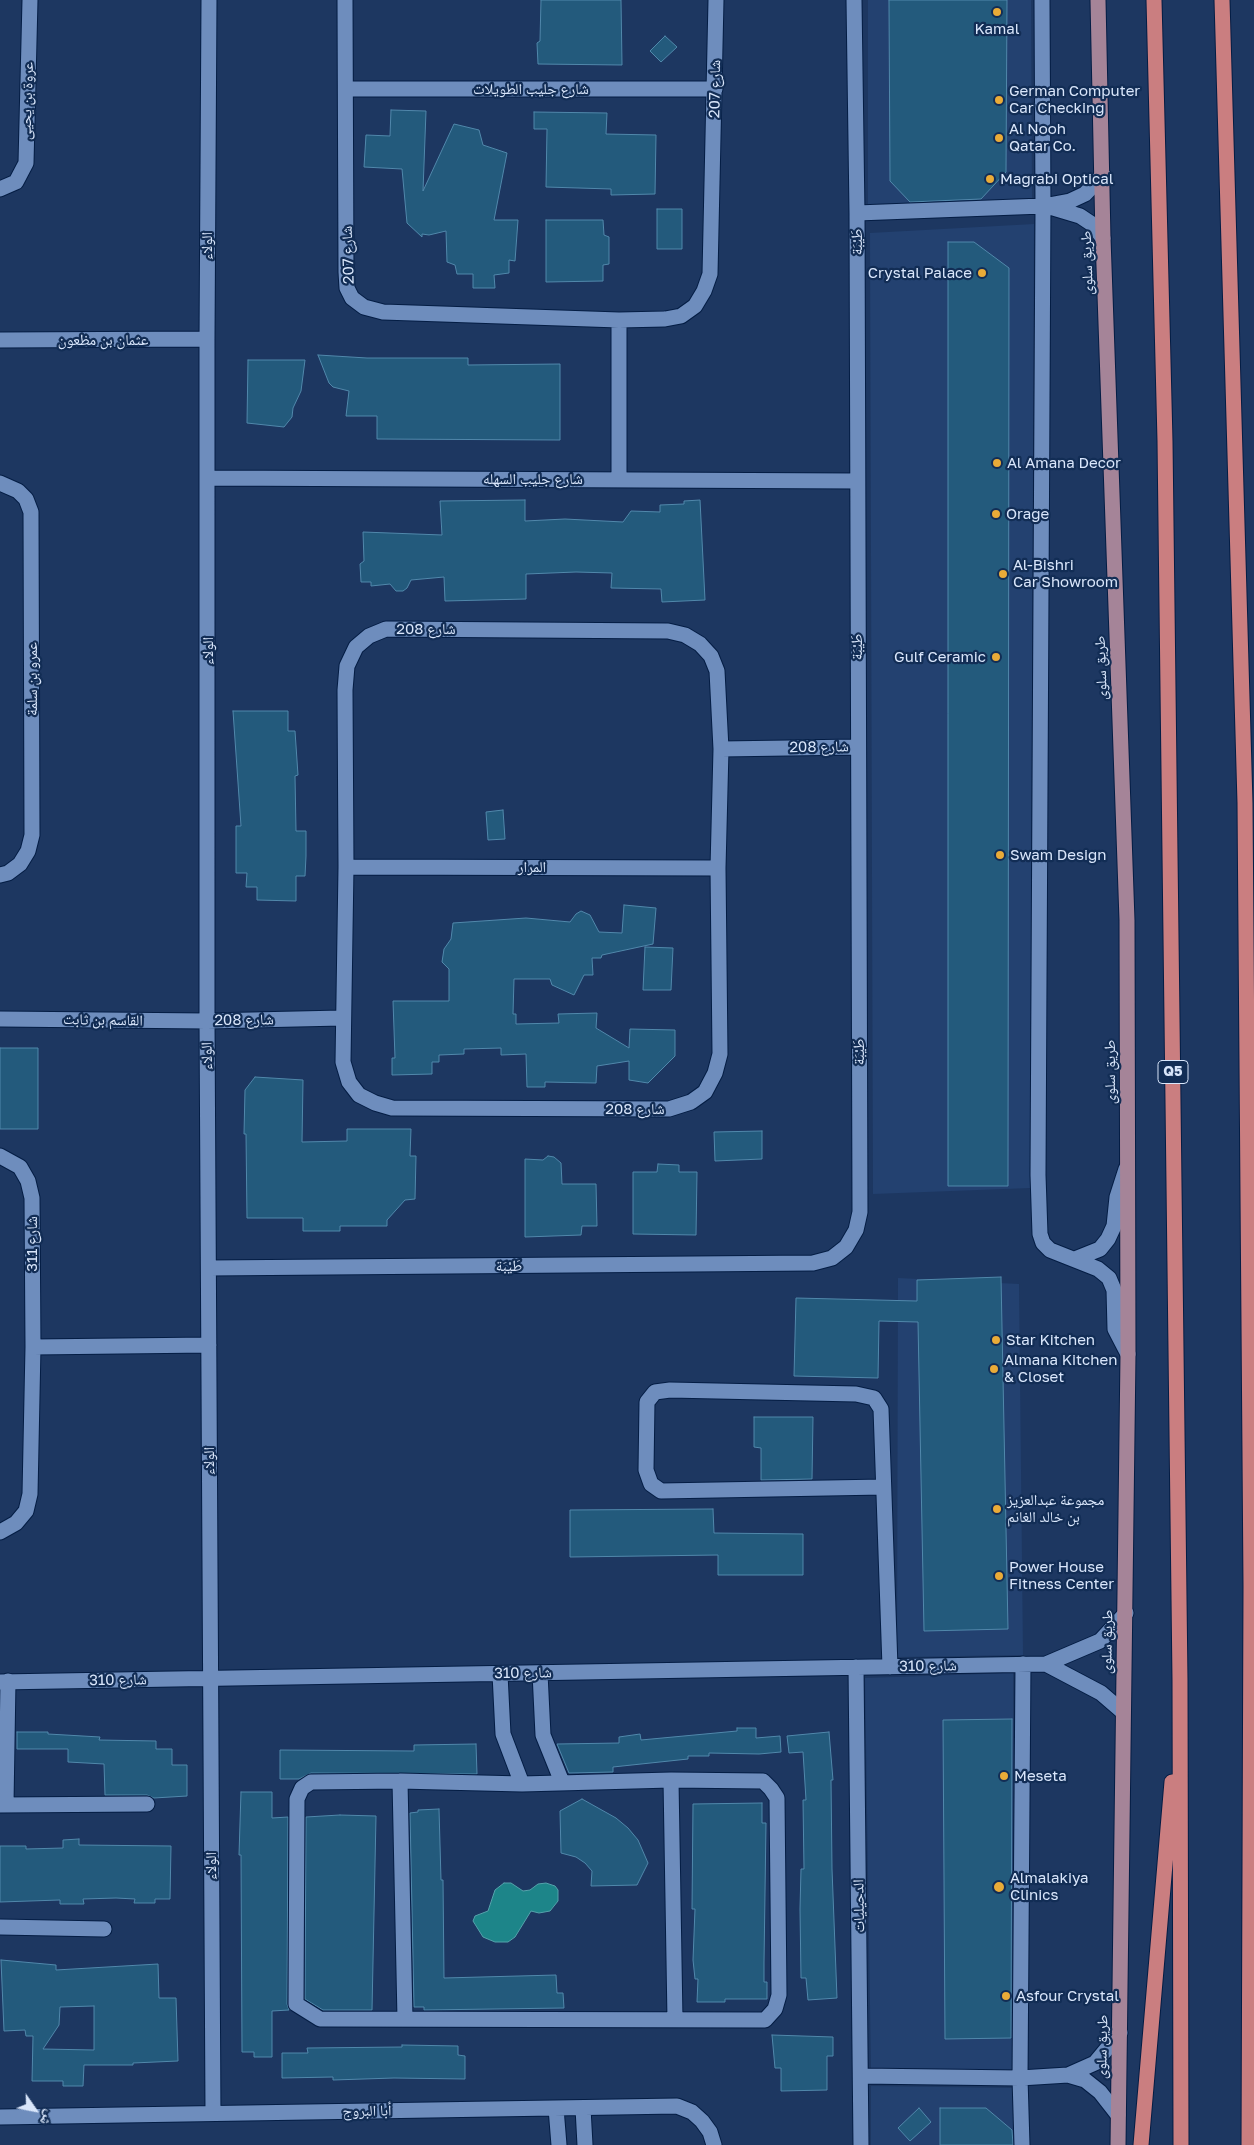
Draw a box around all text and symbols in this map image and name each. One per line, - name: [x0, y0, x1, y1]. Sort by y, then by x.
- marker: Kamal: [991, 6, 1003, 18]
- place label: Kamal: [974, 20, 1020, 38]
- street label: شارع 207: [705, 60, 725, 118]
- street label: عروة بن يحيى: [17, 62, 37, 140]
- street label: شارع جليب الطويلات: [473, 80, 589, 98]
- place label: German Computer Car Checking: [1009, 82, 1140, 117]
- marker: German Computer Car Checking: [993, 94, 1005, 106]
- place label: Al Nooh Qatar Co.: [1009, 120, 1076, 155]
- marker: Al Nooh Qatar Co.: [993, 132, 1005, 144]
- place label: Magrabi Optical: [1000, 170, 1114, 188]
- marker: Magrabi Optical: [984, 173, 996, 185]
- street label: شارع 207: [338, 226, 358, 284]
- street label: طَيْبَة: [848, 229, 866, 255]
- street label: طريق سلوى: [1077, 231, 1097, 295]
- street label: الولاء: [198, 232, 216, 260]
- place label: Crystal Palace: [868, 264, 972, 282]
- marker: Crystal Palace: [976, 267, 988, 279]
- street label: عثمان بن مظعون: [58, 331, 148, 349]
- place label: Al Amana Decor: [1007, 454, 1121, 472]
- marker: Al Amana Decor: [991, 457, 1003, 469]
- street label: شارع جليب السهله: [483, 470, 583, 488]
- place label: Orage: [1006, 505, 1049, 523]
- marker: Orage: [990, 508, 1002, 520]
- place label: Al-Bishri Car Showroom: [1013, 556, 1118, 591]
- marker: Al-Bishri Car Showroom: [997, 568, 1009, 580]
- street label: شارع 208: [396, 620, 456, 638]
- street label: طَيْبَة: [848, 634, 866, 660]
- street label: طريق سلوى: [1091, 636, 1111, 700]
- street label: الولاء: [199, 637, 217, 665]
- street label: عمرو بن سلمة: [23, 642, 41, 716]
- place label: Gulf Ceramic: [894, 648, 986, 666]
- marker: Gulf Ceramic: [990, 651, 1002, 663]
- street label: شارع 208: [789, 737, 849, 757]
- place label: Swam Design: [1010, 846, 1106, 864]
- marker: Swam Design: [994, 849, 1006, 861]
- street label: المرار: [518, 858, 546, 876]
- street label: القاسم بن ثابت: [63, 1010, 143, 1030]
- street label: شارع 208: [214, 1010, 274, 1030]
- street label: طَيْبَة: [850, 1039, 868, 1065]
- street label: طريق سلوى: [1101, 1040, 1119, 1104]
- street label: الولاء: [198, 1042, 216, 1070]
- road number: Q5: [1158, 1060, 1188, 1084]
- street label: شارع 208: [605, 1100, 665, 1118]
- street label: شارع 311: [23, 1216, 41, 1272]
- street label: طَيْبَة: [496, 1257, 522, 1275]
- place label: Star Kitchen: [1006, 1331, 1095, 1349]
- marker: Star Kitchen: [990, 1334, 1002, 1346]
- place label: Almana Kitchen & Closet: [1004, 1351, 1117, 1386]
- marker: Almana Kitchen & Closet: [988, 1363, 1000, 1375]
- street label: الولاء: [200, 1447, 218, 1475]
- place label: مجموعة عبدالعزيز بن خالد الغانم: [1007, 1491, 1104, 1526]
- marker: مجموعة عبدالعزيز بن خالد الغانم: [991, 1503, 1003, 1515]
- place label: Power House Fitness Center: [1009, 1558, 1114, 1593]
- marker: Power House Fitness Center: [993, 1570, 1005, 1582]
- street label: طريق سلوى: [1097, 1610, 1117, 1674]
- street label: شارع 310: [899, 1656, 957, 1676]
- street label: شارع 310: [494, 1663, 552, 1683]
- street label: شارع 310: [89, 1670, 147, 1690]
- place label: Meseta: [1014, 1767, 1067, 1785]
- marker: Meseta: [998, 1770, 1010, 1782]
- street label: الولاء: [202, 1852, 220, 1880]
- place label: Almalakiya Clinics: [1010, 1869, 1088, 1904]
- street label: الدحيليات: [850, 1879, 868, 1933]
- marker: Almalakiya Clinics: [992, 1880, 1006, 1894]
- place label: Asfour Crystal: [1016, 1987, 1119, 2005]
- marker: Asfour Crystal: [1000, 1990, 1012, 2002]
- street label: طريق سلوى: [1092, 2015, 1112, 2079]
- north arrow: [10, 2085, 60, 2135]
- street label: أبا البروج: [342, 2102, 392, 2120]
- text: ش: [37, 2108, 59, 2129]

